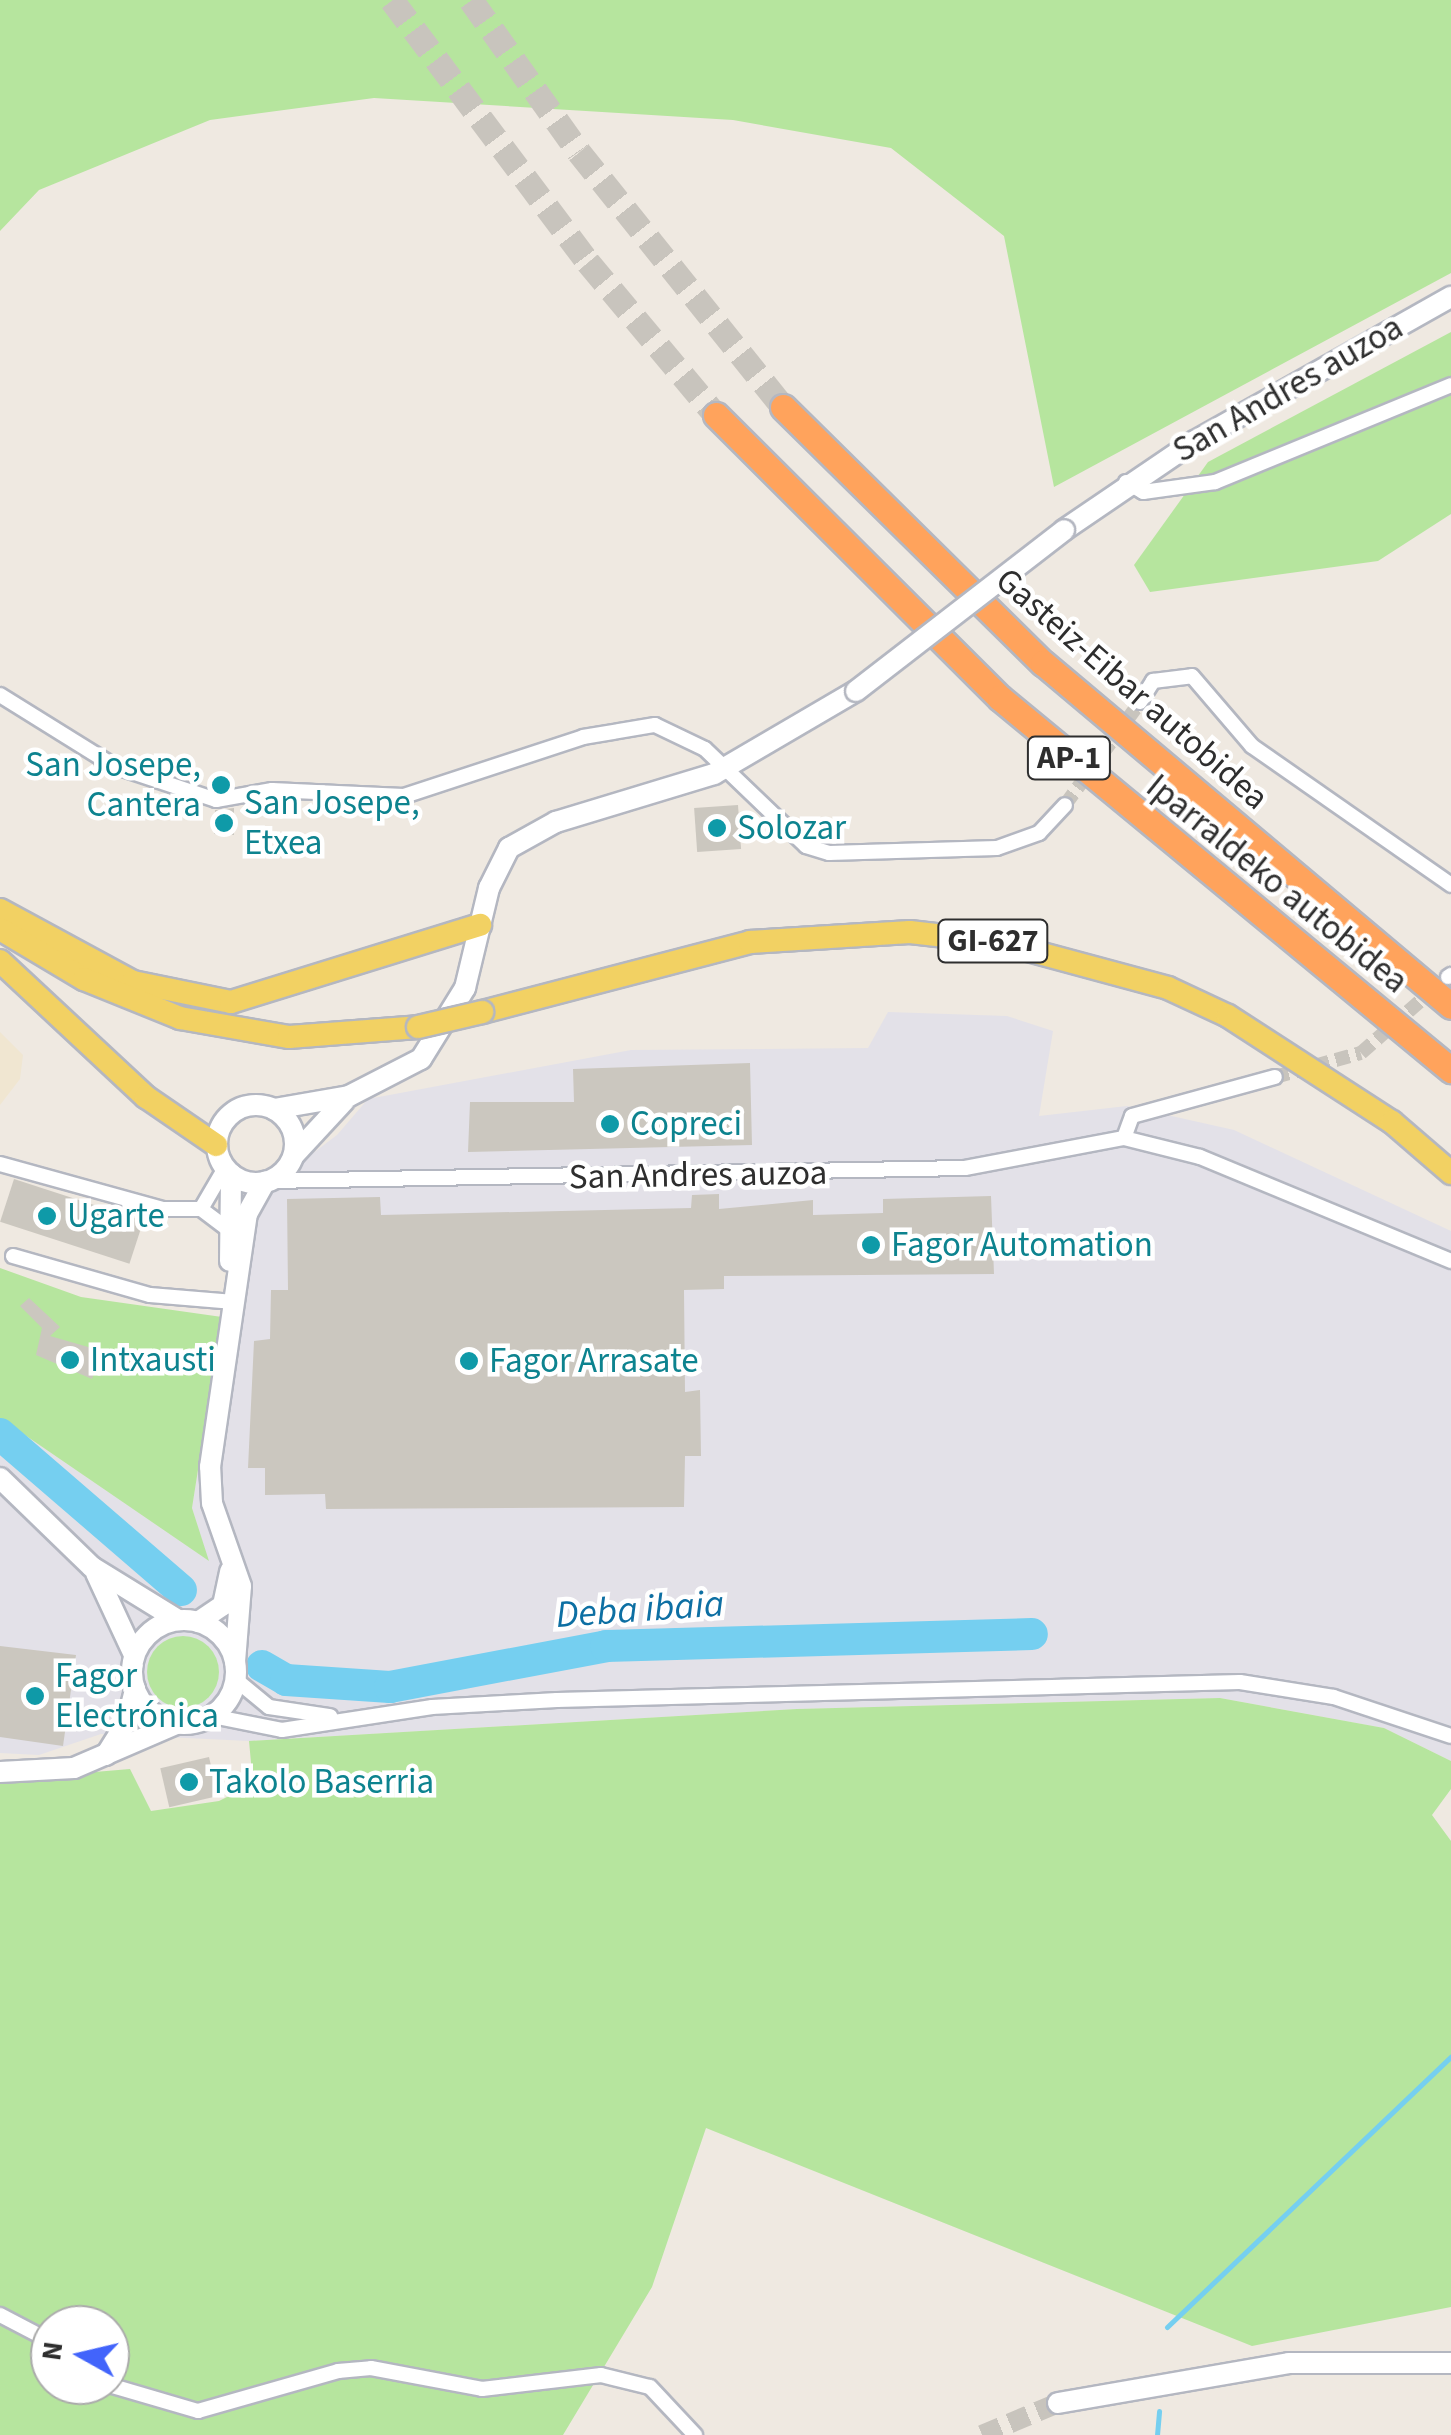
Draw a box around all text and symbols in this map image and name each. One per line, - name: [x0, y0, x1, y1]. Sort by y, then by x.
- street label: San Andres auzoa: [1166, 306, 1410, 472]
- street label: Gasteiz-Eibar autobidea: [987, 559, 1277, 819]
- road number: AP-1: [1026, 731, 1112, 785]
- place label: San Josepe, Cantera: [25, 744, 201, 826]
- street label: Iparraldeko autobidea: [1138, 766, 1416, 1002]
- marker: San Josepe, Cantera: [210, 774, 232, 796]
- place label: San Josepe, Etxea: [244, 782, 420, 864]
- place label: Solozar: [737, 807, 846, 849]
- marker: San Josepe, Etxea: [213, 812, 235, 834]
- marker: Solozar: [706, 817, 728, 839]
- road number: GI-627: [936, 914, 1050, 968]
- place label: Copreci: [630, 1103, 742, 1145]
- marker: Copreci: [599, 1113, 621, 1135]
- street label: San Andres auzoa: [569, 1152, 827, 1198]
- place label: Ugarte: [67, 1195, 165, 1237]
- marker: Ugarte: [36, 1205, 58, 1227]
- place label: Fagor Automation: [891, 1224, 1153, 1266]
- marker: Fagor Automation: [860, 1234, 882, 1256]
- place label: Intxausti: [90, 1339, 216, 1381]
- place label: Fagor Arrasate: [489, 1340, 699, 1382]
- marker: Intxausti: [59, 1349, 81, 1371]
- marker: Fagor Arrasate: [458, 1350, 480, 1372]
- water label: Deba ibaia: [554, 1581, 726, 1639]
- place label: Fagor Electrónica: [55, 1655, 219, 1737]
- marker: Fagor Electrónica: [24, 1685, 46, 1707]
- place label: Takolo Baserria: [209, 1761, 434, 1803]
- marker: Takolo Baserria: [178, 1771, 200, 1793]
- north arrow: [30, 2305, 130, 2405]
- text: N: [31, 2339, 73, 2363]

